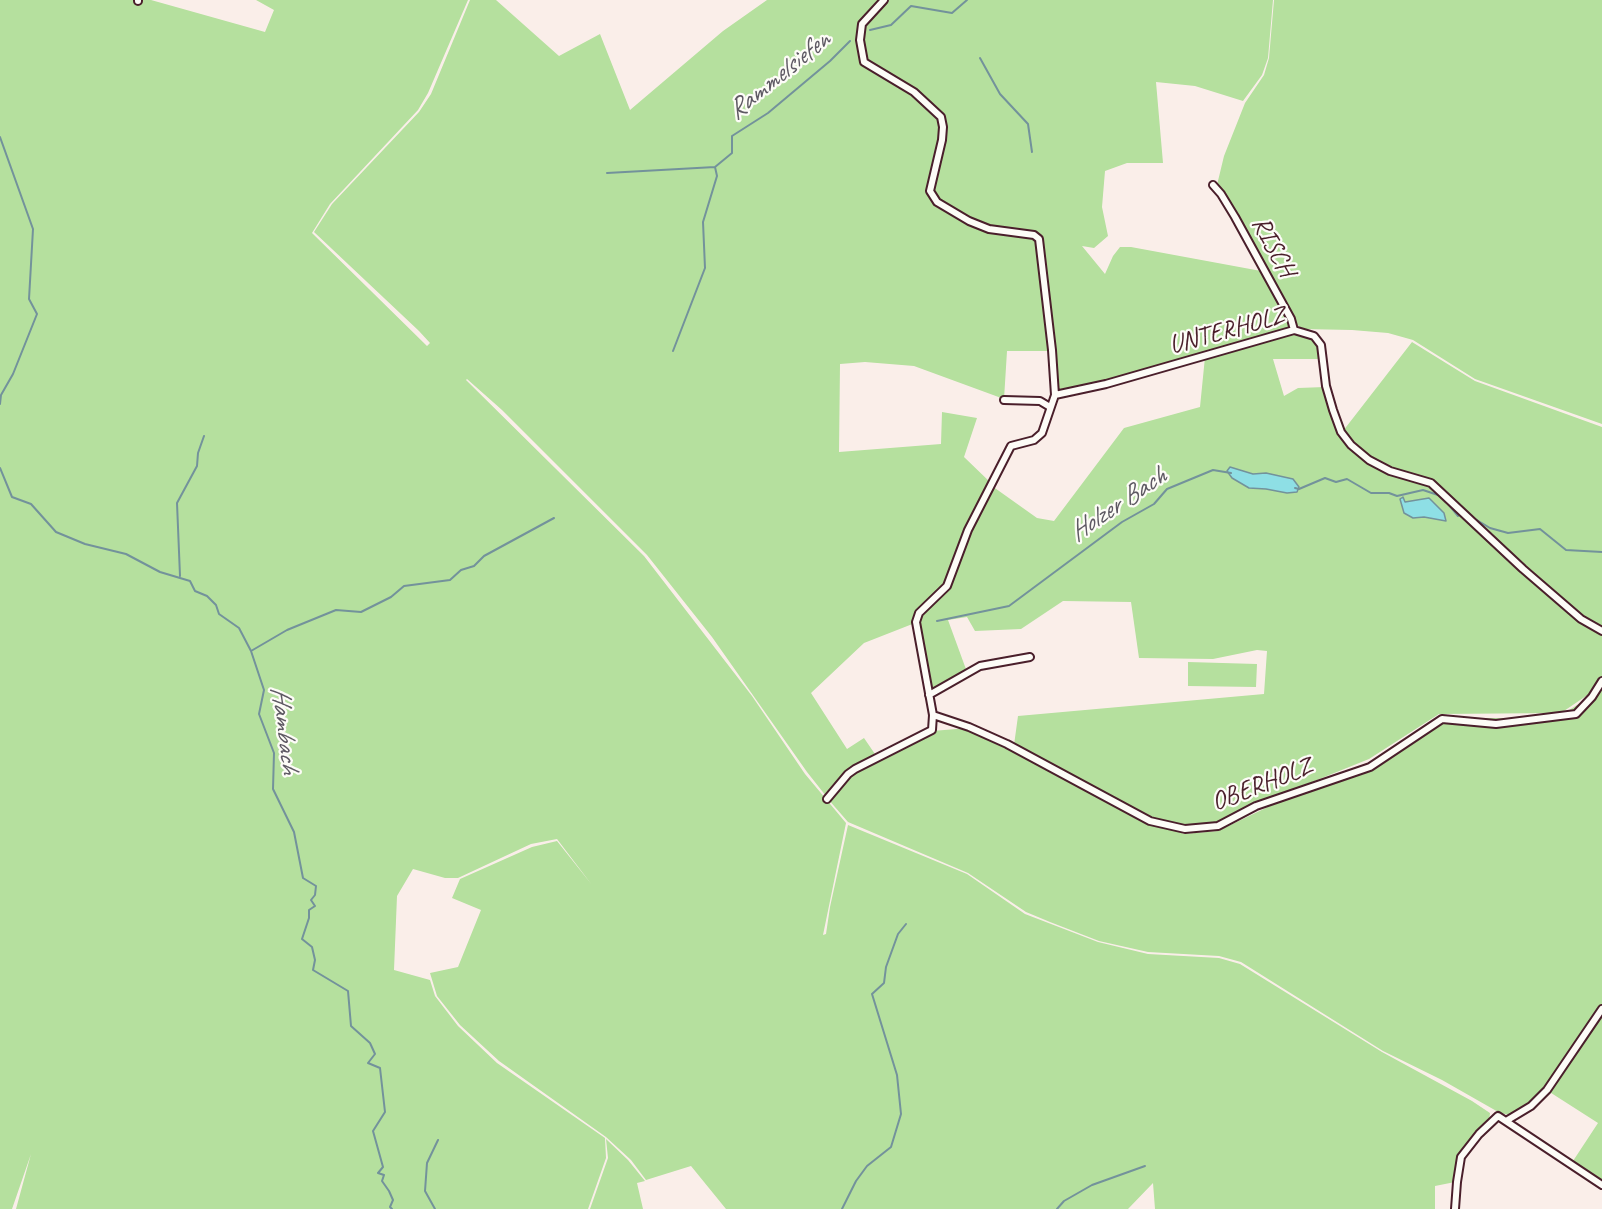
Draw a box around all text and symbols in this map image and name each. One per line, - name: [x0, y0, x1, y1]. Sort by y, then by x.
- water label: Rammelsiefen: [721, 25, 837, 127]
- street label: RISCH: [1244, 212, 1302, 282]
- street label: UNTERHOLZ: [1166, 301, 1288, 361]
- water label: Holzer Bach: [1063, 461, 1173, 549]
- water label: Hambach: [263, 685, 305, 775]
- street label: OBERHOLZ: [1207, 752, 1317, 818]

